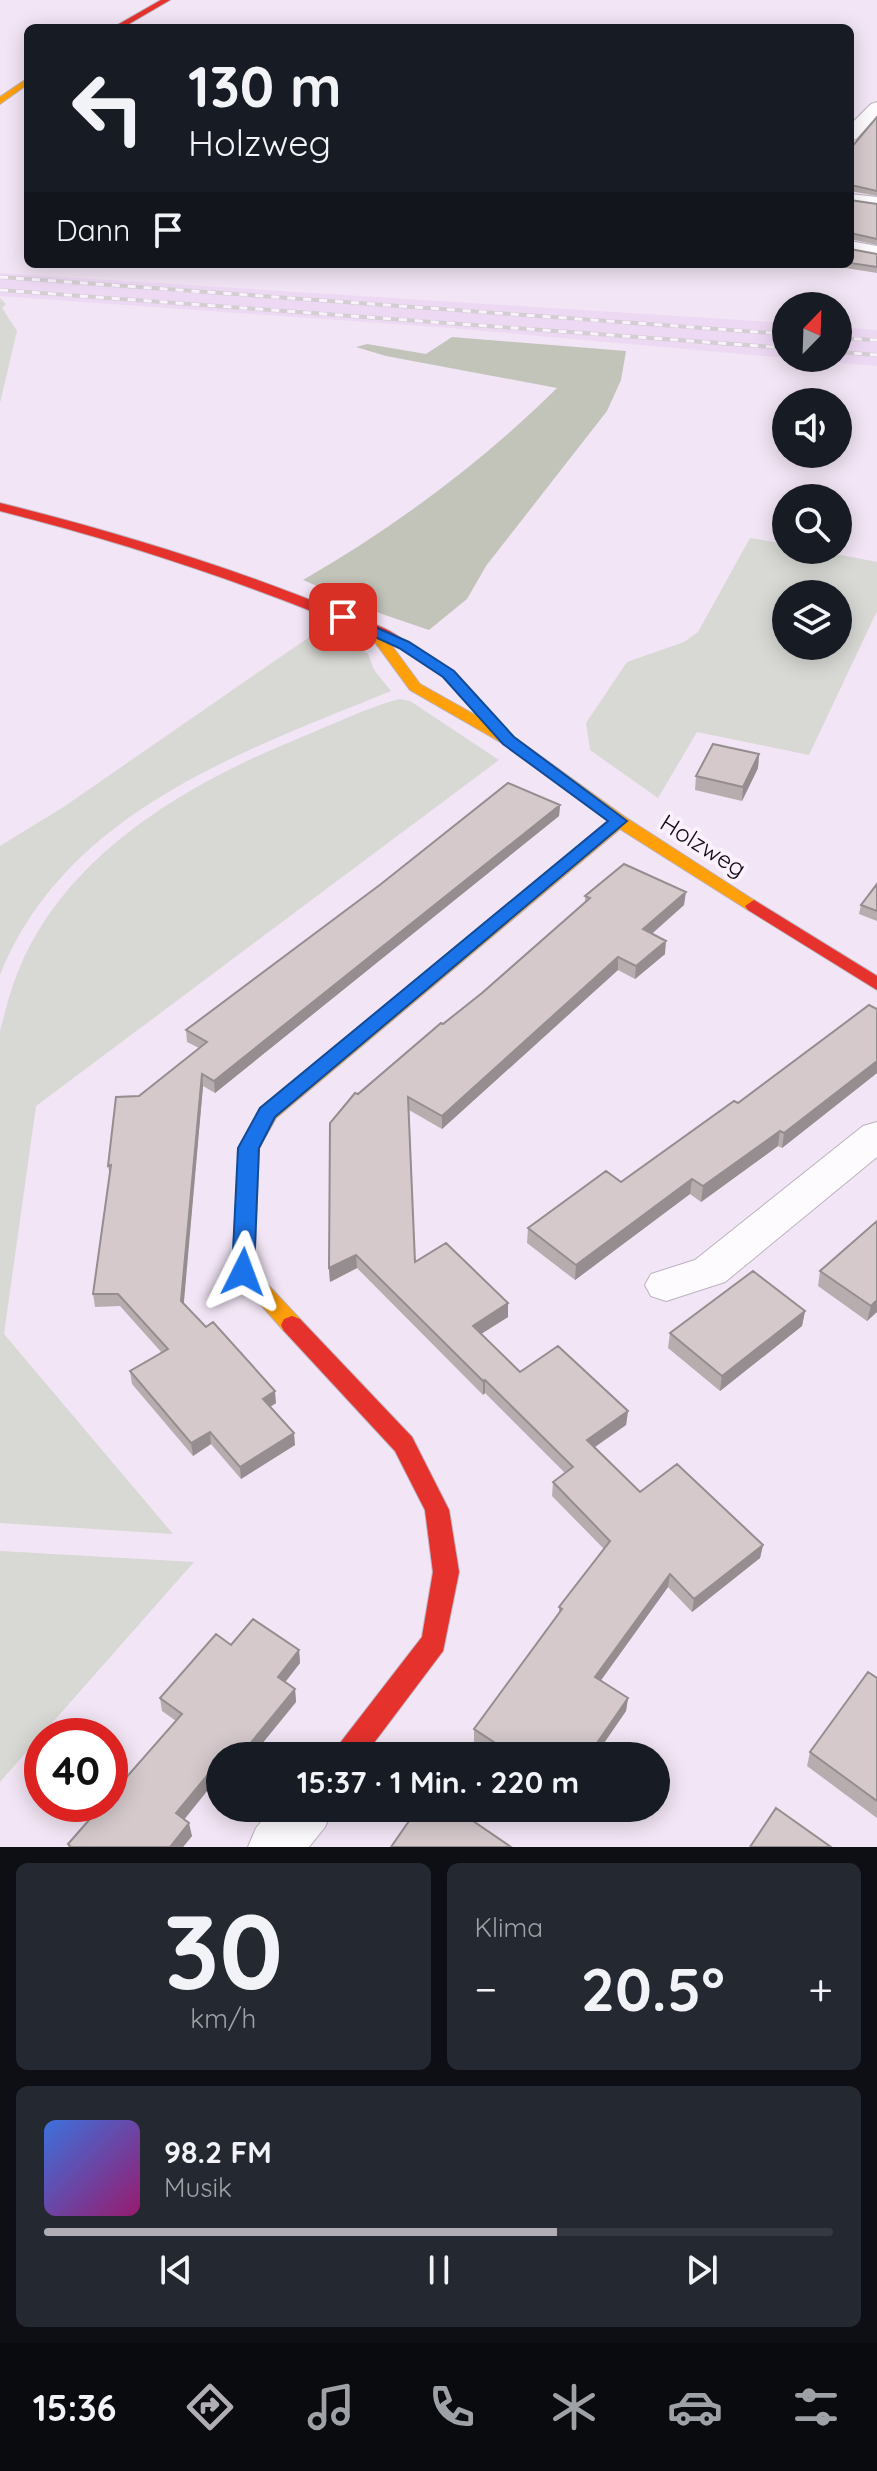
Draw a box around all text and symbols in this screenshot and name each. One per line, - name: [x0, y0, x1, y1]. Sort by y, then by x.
- text: 130 m: [188, 51, 342, 121]
- icon: left: [56, 56, 160, 160]
- text: Holzweg: [188, 120, 331, 165]
- icon: arrive: [146, 208, 190, 252]
- text: Dann: [56, 211, 130, 249]
- north arrow: [772, 292, 852, 372]
- map controls: [772, 292, 852, 660]
- button: sound: [772, 388, 852, 468]
- button: search: [772, 484, 852, 564]
- button: layers: [772, 580, 852, 660]
- pin: [309, 583, 377, 651]
- icon: arrive: [321, 595, 365, 639]
- street label: Holzweg: [655, 807, 752, 883]
- position arrow: [201, 1230, 285, 1314]
- speed limit sign: 40: [24, 1718, 128, 1822]
- text: 15:37 · 1 Min. · 220 m: [297, 1763, 579, 1801]
- text: 30: [163, 1885, 283, 2015]
- text: Klima: [475, 1911, 543, 1944]
- text: 20.5°: [581, 1951, 725, 2026]
- text: −: [475, 1961, 497, 2016]
- text: +: [808, 1961, 833, 2016]
- text: km/h: [190, 2002, 256, 2035]
- text: 98.2 FM: [164, 2133, 272, 2171]
- text: Musik: [164, 2171, 232, 2204]
- icon: previous: [154, 2248, 198, 2292]
- icon: pause: [417, 2248, 461, 2292]
- icon: next: [680, 2248, 724, 2292]
- icon: directions: [182, 2379, 238, 2435]
- icon: music: [303, 2379, 359, 2435]
- icon: phone: [424, 2379, 480, 2435]
- icon: climate: [546, 2379, 602, 2435]
- icon: car: [667, 2379, 723, 2435]
- icon: filters: [788, 2379, 844, 2435]
- text: 15:36: [33, 2385, 116, 2430]

